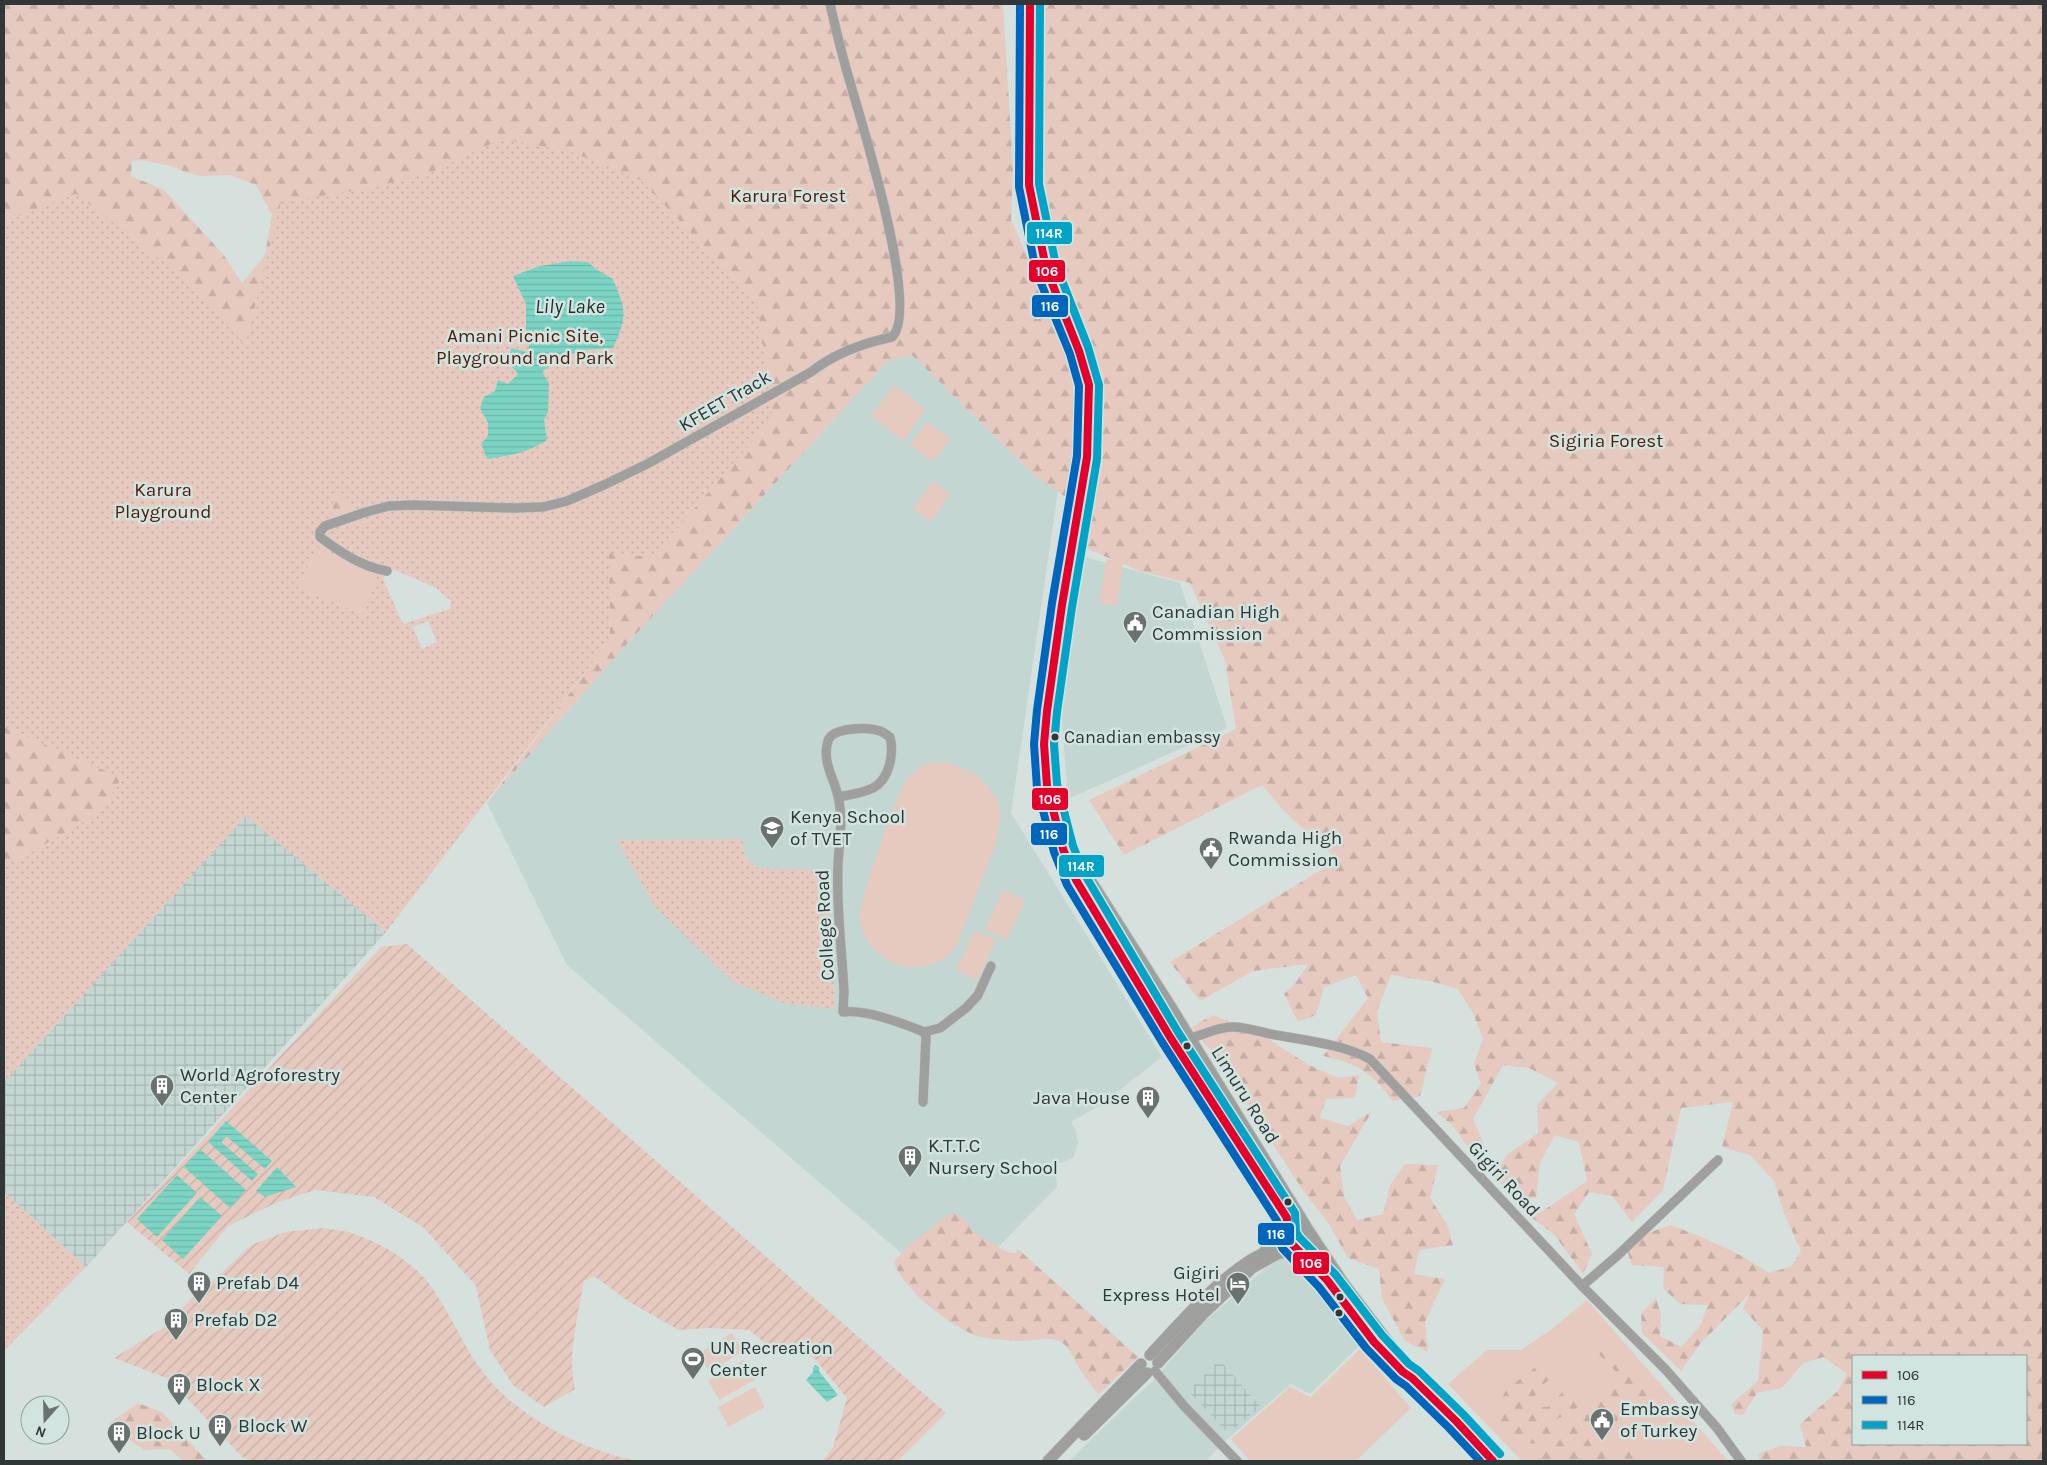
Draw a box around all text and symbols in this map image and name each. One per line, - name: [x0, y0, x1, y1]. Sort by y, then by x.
- park label: Karura Forest: [730, 185, 846, 207]
- line badge: 114R: [1026, 221, 1073, 245]
- text: 114R: [1035, 225, 1063, 242]
- line badge: 106: [1028, 259, 1066, 283]
- text: 106: [1036, 263, 1058, 280]
- line badge: 116: [1031, 294, 1069, 318]
- water label: Lily Lake: [535, 295, 605, 318]
- text: 116: [1041, 298, 1059, 315]
- park label: Amani Picnic Site, Playground and Park: [436, 325, 614, 369]
- street label: KFEET Track: [675, 366, 775, 436]
- park label: Sigiria Forest: [1549, 430, 1663, 452]
- park label: Karura Playground: [114, 479, 212, 523]
- place label: Canadian High Commission: [1152, 601, 1280, 645]
- public building icon: Canadian High Commission: [1122, 610, 1148, 644]
- place label: Canadian embassy: [1064, 726, 1221, 748]
- marker: Canadian embassy: [1050, 732, 1060, 742]
- line badge: 106: [1031, 787, 1069, 811]
- text: 106: [1039, 791, 1061, 808]
- place label: Kenya School of TVET: [790, 806, 905, 850]
- school or university icon: Kenya School of TVET: [759, 815, 785, 849]
- line badge: 116: [1030, 822, 1068, 846]
- text: 116: [1040, 826, 1058, 843]
- place label: Rwanda High Commission: [1228, 827, 1342, 871]
- public building icon: Rwanda High Commission: [1198, 836, 1224, 870]
- line badge: 114R: [1058, 854, 1105, 878]
- text: 114R: [1067, 858, 1095, 875]
- street label: College Road: [811, 869, 839, 981]
- unlabelled marker: [1182, 1041, 1192, 1051]
- street label: Limuru Road: [1206, 1042, 1284, 1148]
- place label: World Agroforestry Center: [180, 1064, 340, 1108]
- building icon: World Agroforestry Center: [149, 1073, 175, 1107]
- building icon: Java House: [1135, 1085, 1161, 1119]
- place label: Java House: [1033, 1087, 1130, 1109]
- place label: K.T.T.C Nursery School: [928, 1135, 1058, 1179]
- street label: Gigiri Road: [1464, 1137, 1544, 1221]
- building icon: K.T.T.C Nursery School: [897, 1144, 923, 1178]
- unlabelled marker: [1283, 1197, 1293, 1207]
- line badge: 116: [1257, 1222, 1295, 1246]
- text: 116: [1267, 1226, 1285, 1243]
- line badge: 106: [1292, 1251, 1330, 1275]
- text: 106: [1300, 1255, 1322, 1272]
- place label: Gigiri Express Hotel: [1102, 1262, 1220, 1306]
- building icon: Prefab D4: [186, 1270, 212, 1304]
- hotel icon: Gigiri Express Hotel: [1225, 1271, 1251, 1305]
- place label: Prefab D4: [216, 1272, 299, 1294]
- unlabelled marker: [1335, 1292, 1345, 1302]
- building icon: Prefab D2: [163, 1307, 189, 1341]
- unlabelled marker: [1334, 1308, 1344, 1318]
- place label: Prefab D2: [194, 1309, 277, 1331]
- place label: UN Recreation Center: [710, 1337, 833, 1381]
- sports icon: UN Recreation Center: [680, 1346, 706, 1380]
- legend: [1852, 1355, 2027, 1445]
- text: 106: [1897, 1366, 1919, 1384]
- building icon: Block X: [166, 1372, 192, 1406]
- place label: Block X: [196, 1374, 261, 1396]
- text: 116: [1897, 1391, 1916, 1409]
- north arrow: [20, 1395, 70, 1445]
- place label: Embassy of Turkey: [1620, 1398, 1699, 1442]
- public building icon: Embassy of Turkey: [1589, 1407, 1615, 1441]
- building icon: Block W: [207, 1413, 233, 1447]
- place label: Block W: [238, 1415, 308, 1437]
- text: 114R: [1897, 1416, 1924, 1434]
- building icon: Block U: [106, 1420, 132, 1454]
- text: N: [33, 1422, 48, 1441]
- place label: Block U: [136, 1422, 201, 1444]

